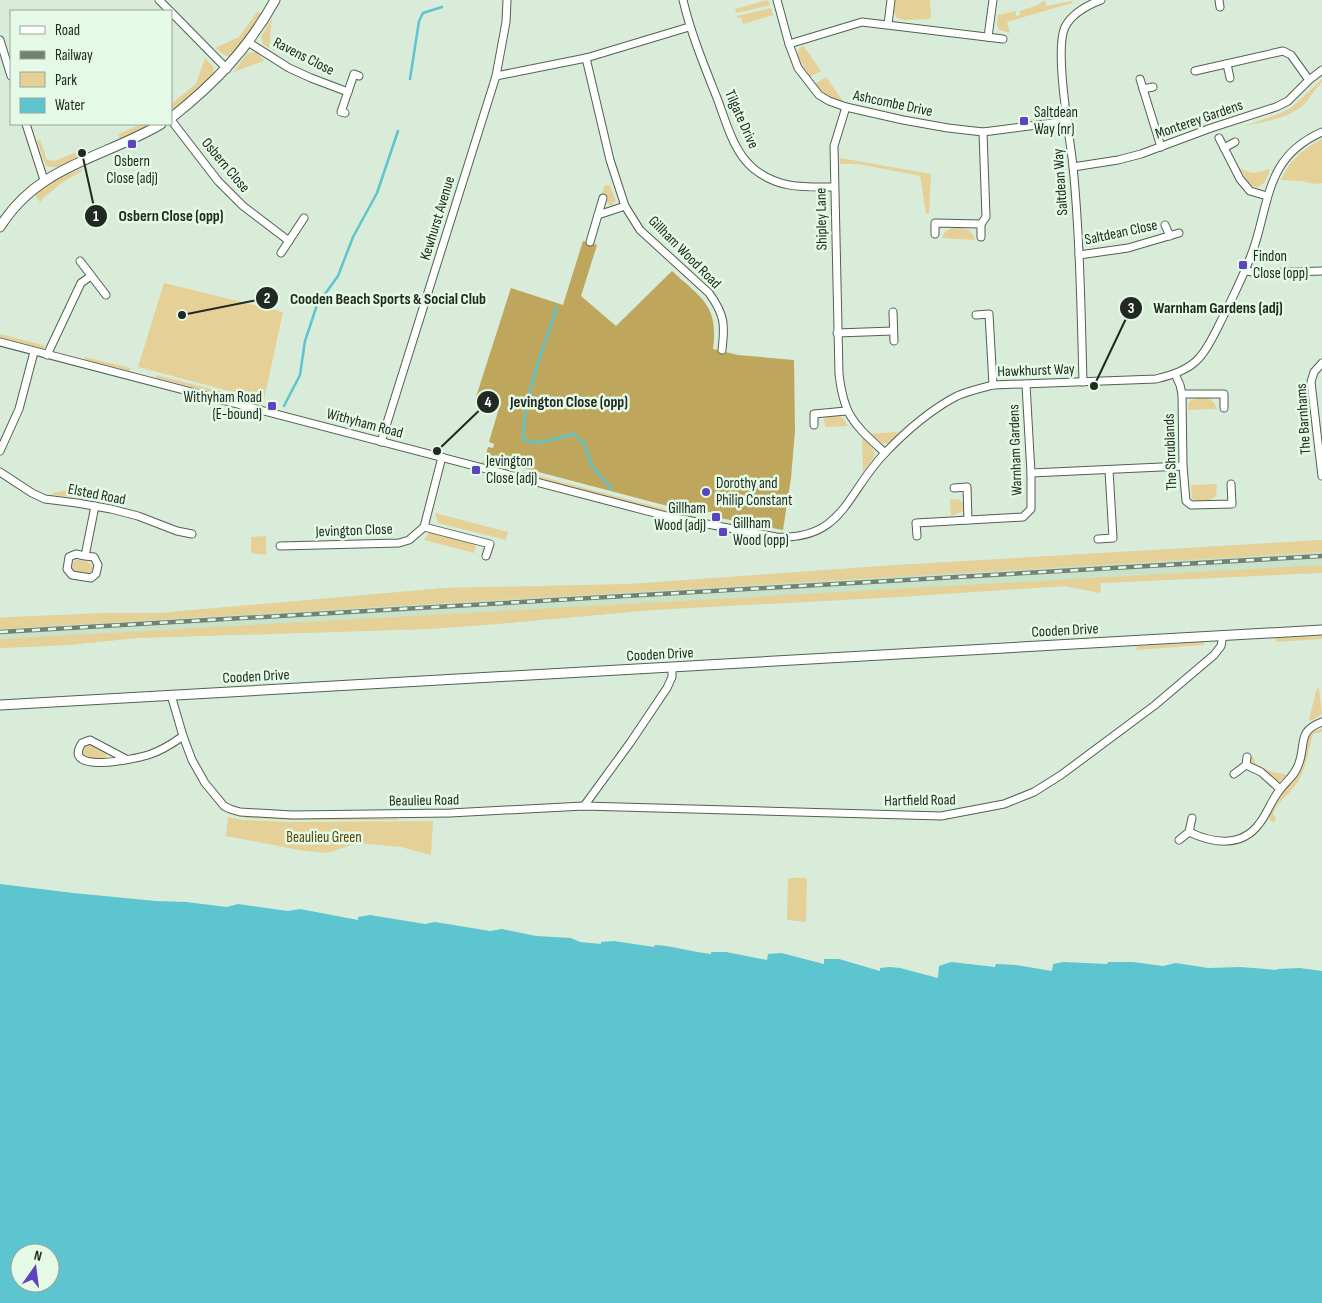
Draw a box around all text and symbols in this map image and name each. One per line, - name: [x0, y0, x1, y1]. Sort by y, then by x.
- legend: [10, 10, 172, 125]
- text: Road: [55, 21, 80, 40]
- street label: Ravens Close: [270, 33, 337, 80]
- text: Railway: [55, 46, 93, 65]
- text: Park: [55, 71, 77, 90]
- street label: Ashcombe Drive: [850, 86, 934, 121]
- street label: Tilgate Drive: [720, 87, 763, 152]
- text: Water: [55, 96, 86, 115]
- street label: Monterey Gardens: [1153, 96, 1246, 143]
- place label: Saltdean Way (nr): [1034, 103, 1078, 139]
- marker: Saltdean Way (nr): [1018, 115, 1030, 127]
- street label: Osbern Close: [197, 134, 254, 197]
- marker: Osbern Close (adj): [126, 138, 138, 150]
- street label: Saltdean Way: [1049, 148, 1072, 216]
- place label: Osbern Close (adj): [106, 152, 158, 188]
- street label: Kewhurst Avenue: [416, 174, 459, 262]
- street label: Shipley Lane: [811, 188, 832, 250]
- callout: Osbern Close (opp): [83, 200, 233, 231]
- text: 1: [93, 207, 99, 226]
- text: Osbern Close (opp): [119, 207, 223, 226]
- street label: Gillham Wood Road: [644, 212, 725, 293]
- street label: Saltdean Close: [1083, 216, 1159, 249]
- place label: Findon Close (opp): [1253, 247, 1308, 283]
- marker: Findon Close (opp): [1237, 259, 1249, 271]
- callout: Cooden Beach Sports & Social Club: [255, 283, 496, 314]
- text: 2: [264, 289, 270, 308]
- text: Cooden Beach Sports & Social Club: [290, 290, 486, 309]
- callout: Warnham Gardens (adj): [1119, 292, 1293, 323]
- text: 3: [1128, 299, 1135, 318]
- text: Warnham Gardens (adj): [1153, 299, 1283, 318]
- street label: Hawkhurst Way: [997, 360, 1075, 381]
- street label: The Barnhams: [1292, 383, 1315, 455]
- callout: Jevington Close (opp): [475, 386, 638, 417]
- place label: Withyham Road (E-bound): [184, 388, 262, 424]
- text: 4: [485, 393, 492, 412]
- text: Jevington Close (opp): [509, 393, 628, 412]
- marker: Withyham Road (E-bound): [266, 400, 278, 412]
- street label: Withyham Road: [324, 404, 405, 443]
- street label: Warnham Gardens: [1004, 404, 1027, 496]
- street label: The Shrublands: [1160, 413, 1181, 491]
- place label: Jevington Close (adj): [485, 452, 537, 488]
- marker: Jevington Close (adj): [470, 464, 482, 476]
- place label: Dorothy and Philip Constant: [716, 474, 793, 510]
- street label: Elsted Road: [66, 480, 127, 509]
- marker: Dorothy and Philip Constant: [700, 486, 712, 498]
- place label: Gillham Wood (adj): [654, 499, 706, 535]
- marker: Gillham Wood (adj): [710, 511, 722, 523]
- place label: Gillham Wood (opp): [733, 514, 789, 550]
- street label: Jevington Close: [314, 520, 393, 541]
- marker: Gillham Wood (opp): [717, 526, 729, 538]
- street label: Cooden Drive: [1031, 619, 1099, 642]
- street label: Cooden Drive: [626, 643, 694, 666]
- street label: Cooden Drive: [222, 665, 290, 688]
- street label: Beaulieu Road: [389, 790, 459, 811]
- street label: Hartfield Road: [884, 790, 956, 811]
- park label: Beaulieu Green: [286, 828, 362, 847]
- north arrow: [10, 1243, 60, 1293]
- text: N: [32, 1247, 44, 1265]

